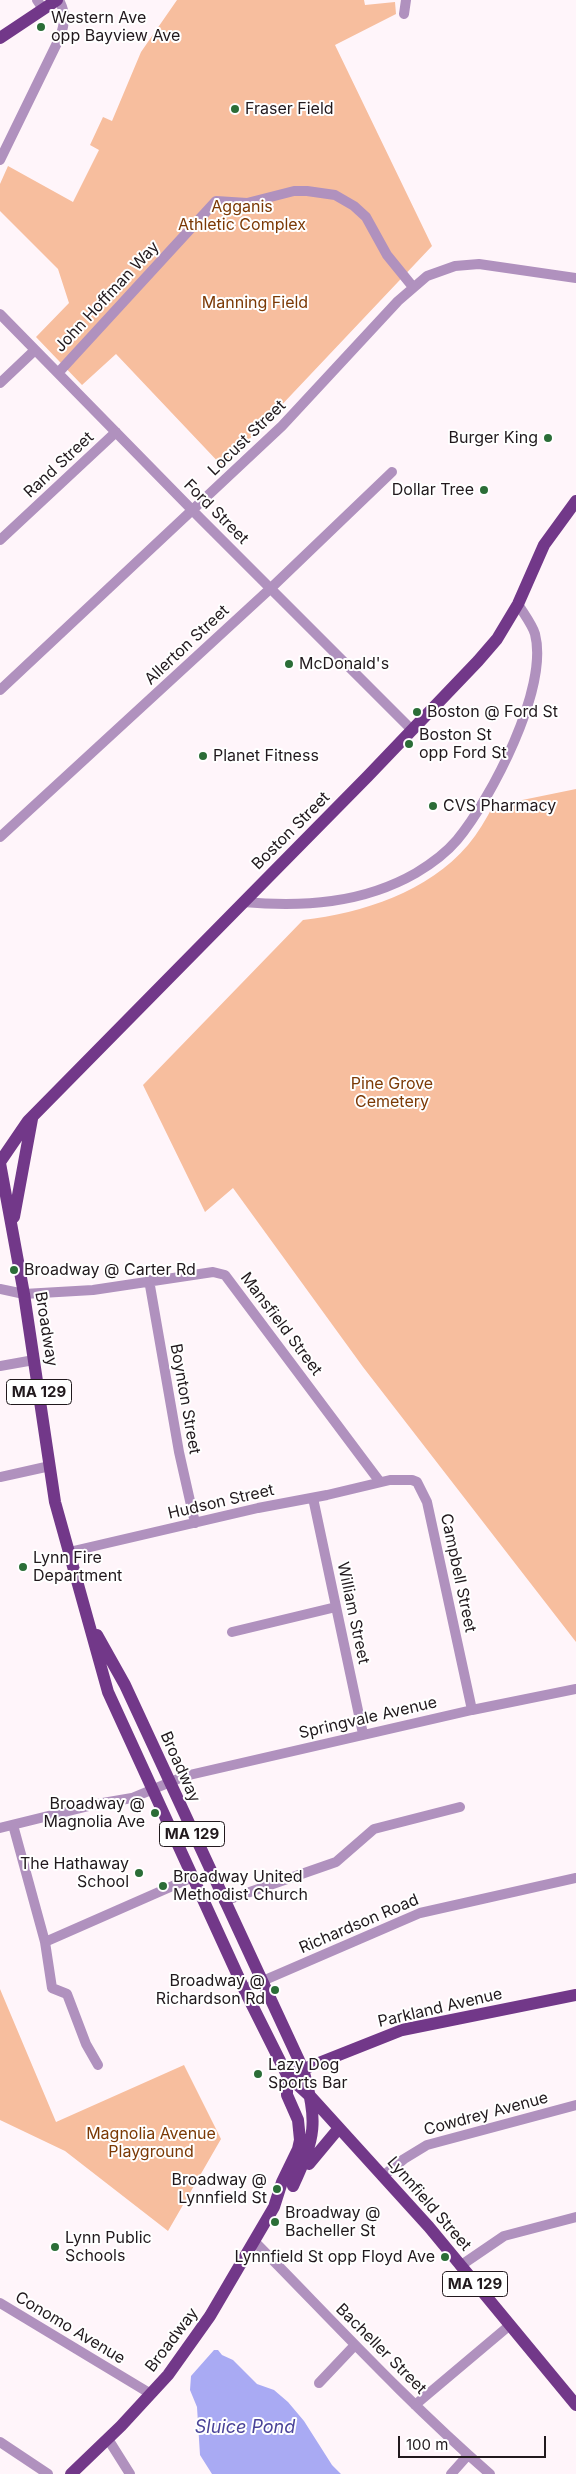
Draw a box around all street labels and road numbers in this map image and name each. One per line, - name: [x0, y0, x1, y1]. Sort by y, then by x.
- street label: John Hoffman Way: [51, 238, 163, 356]
- street label: Locust Street: [204, 396, 290, 480]
- street label: Rand Street: [20, 428, 98, 502]
- street label: Ford Street: [180, 476, 252, 548]
- street label: Allerton Street: [141, 601, 233, 689]
- street label: Boston Street: [248, 788, 334, 874]
- street label: Mansfield Street: [236, 1269, 326, 1379]
- street label: Broadway: [31, 1290, 61, 1368]
- street label: Boynton Street: [166, 1342, 204, 1456]
- road number: MA 129: [6, 1380, 72, 1404]
- street label: Hudson Street: [166, 1480, 276, 1524]
- street label: Campbell Street: [436, 1512, 480, 1634]
- street label: William Street: [333, 1560, 373, 1666]
- street label: Springvale Avenue: [297, 1693, 439, 1743]
- street label: Broadway: [156, 1729, 204, 1805]
- road number: MA 129: [160, 1822, 224, 1846]
- street label: Richardson Road: [296, 1890, 422, 1958]
- street label: Parkland Avenue: [376, 1984, 504, 2032]
- street label: Cowdrey Avenue: [422, 2088, 550, 2140]
- street label: Lynnfield Street: [383, 2153, 475, 2255]
- road number: MA 129: [442, 2272, 508, 2296]
- street label: Conomo Avenue: [12, 2288, 128, 2368]
- street label: Bacheller Street: [332, 2300, 430, 2398]
- street label: Broadway: [142, 2304, 202, 2376]

